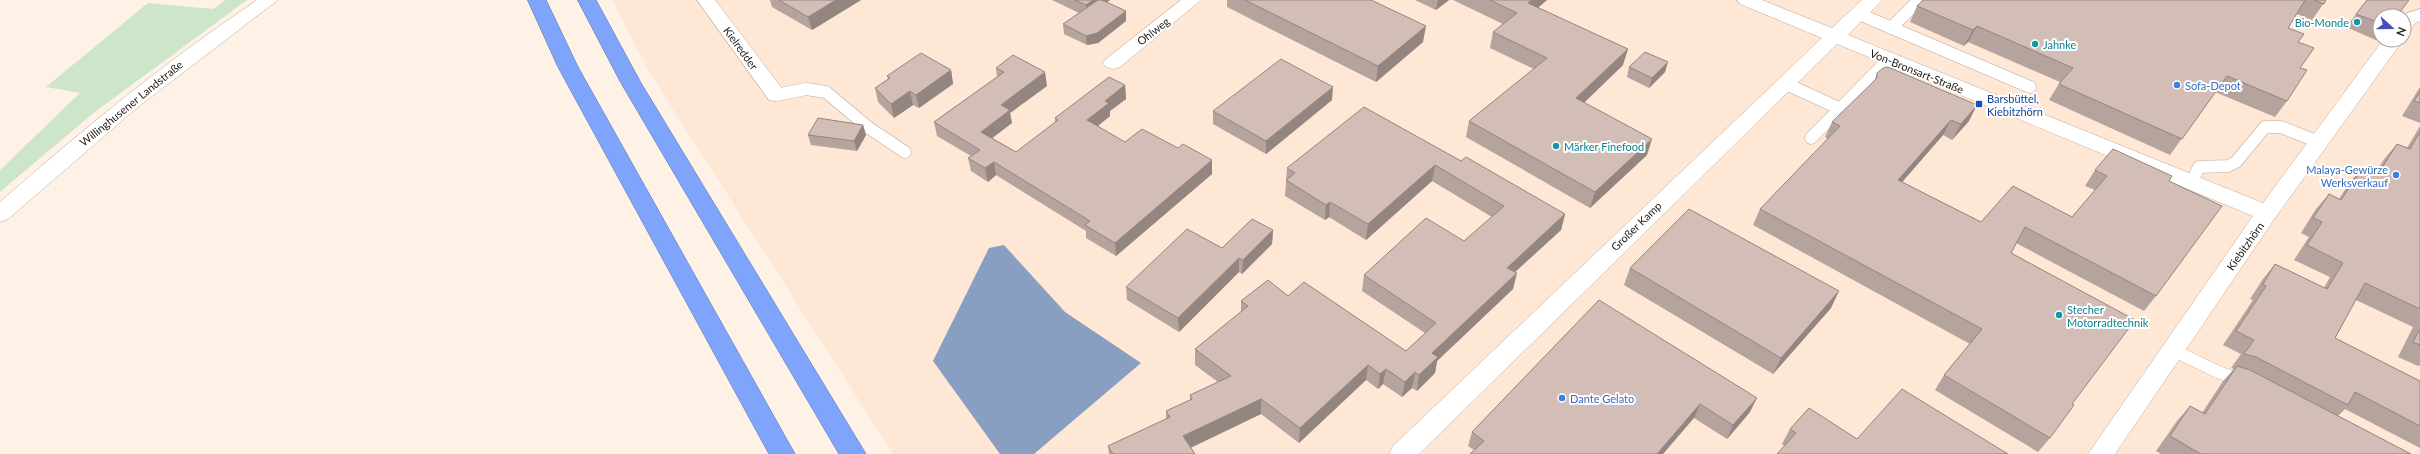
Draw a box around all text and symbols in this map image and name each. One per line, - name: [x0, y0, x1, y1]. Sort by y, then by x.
- north arrow: [2372, 8, 2412, 48]
- street label: Ohlweg: [1134, 14, 1172, 48]
- place label: Bio-Monde: [2295, 16, 2349, 29]
- marker: Bio-Monde: [2352, 17, 2362, 27]
- street label: Kielredder: [721, 24, 761, 72]
- text: N: [2394, 25, 2409, 38]
- place label: Jahnke: [2043, 38, 2076, 51]
- marker: Jahnke: [2030, 39, 2040, 49]
- street label: Von-Bronsart-Straße: [1868, 46, 1966, 96]
- street label: Willinghusener Landstraße: [77, 57, 185, 149]
- place label: Sofa-Depot: [2185, 79, 2241, 92]
- marker: Sofa-Depot: [2172, 80, 2182, 90]
- place label: Barsbüttel, Kiebitzhörn: [1987, 92, 2043, 118]
- marker: Barsbüttel, Kiebitzhörn: [1974, 99, 1984, 109]
- place label: Märker Finefood: [1564, 140, 1644, 153]
- marker: Märker Finefood: [1551, 141, 1561, 151]
- place label: Malaya-Gewürze Werksverkauf: [2306, 163, 2388, 189]
- marker: Malaya-Gewürze Werksverkauf: [2391, 170, 2401, 180]
- street label: Großer Kamp: [1608, 199, 1664, 253]
- street label: Kiebitzhörn: [2224, 219, 2266, 273]
- place label: Stecher Motorradtechnik: [2067, 303, 2149, 329]
- marker: Stecher Motorradtechnik: [2054, 310, 2064, 320]
- place label: Dante Gelato: [1570, 392, 1634, 405]
- marker: Dante Gelato: [1557, 393, 1567, 403]

